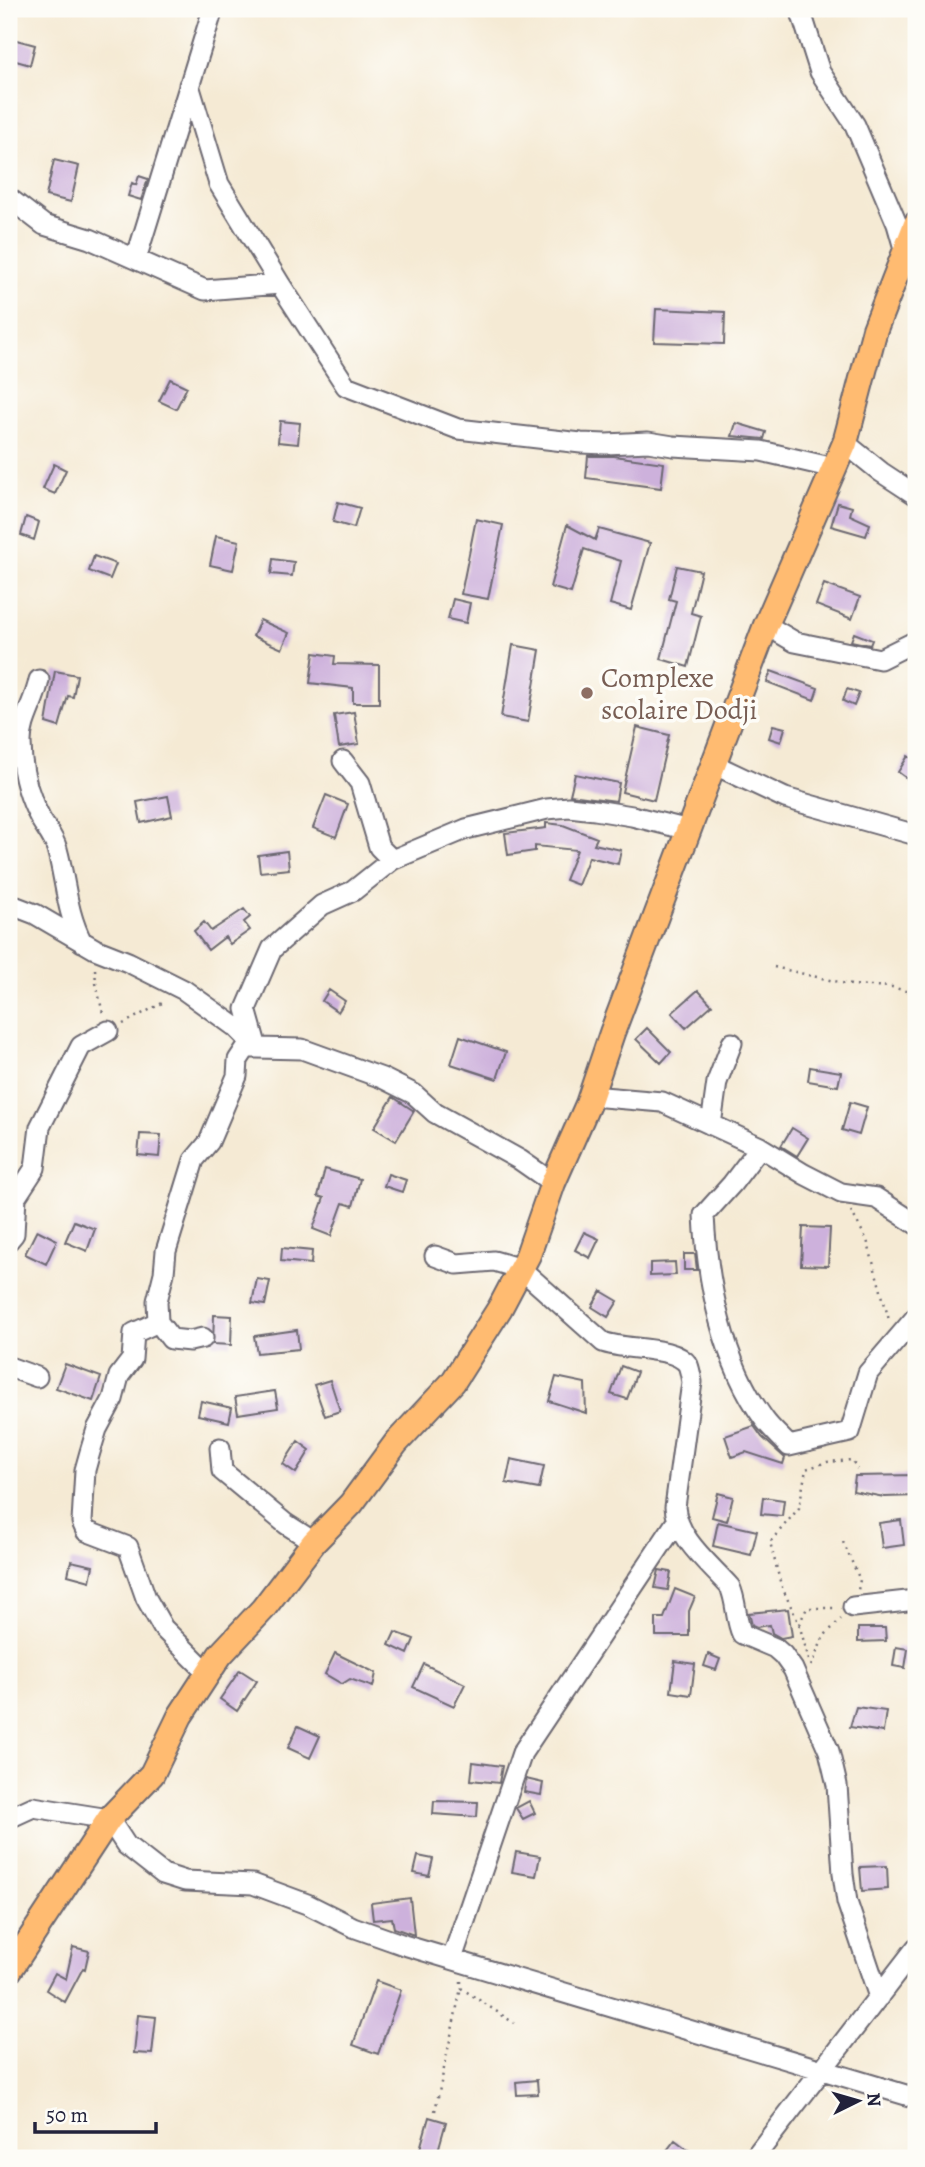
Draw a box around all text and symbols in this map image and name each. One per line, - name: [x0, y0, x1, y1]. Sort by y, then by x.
- place label: Complexe scolaire Dodji: [601, 659, 758, 729]
- marker: Complexe scolaire Dodji: [579, 685, 595, 701]
- north arrow: [824, 2066, 894, 2136]
- scale bar: [35, 2090, 156, 2134]
- text: N: [860, 2092, 888, 2108]
- text: 50 m: [46, 2101, 88, 2129]

